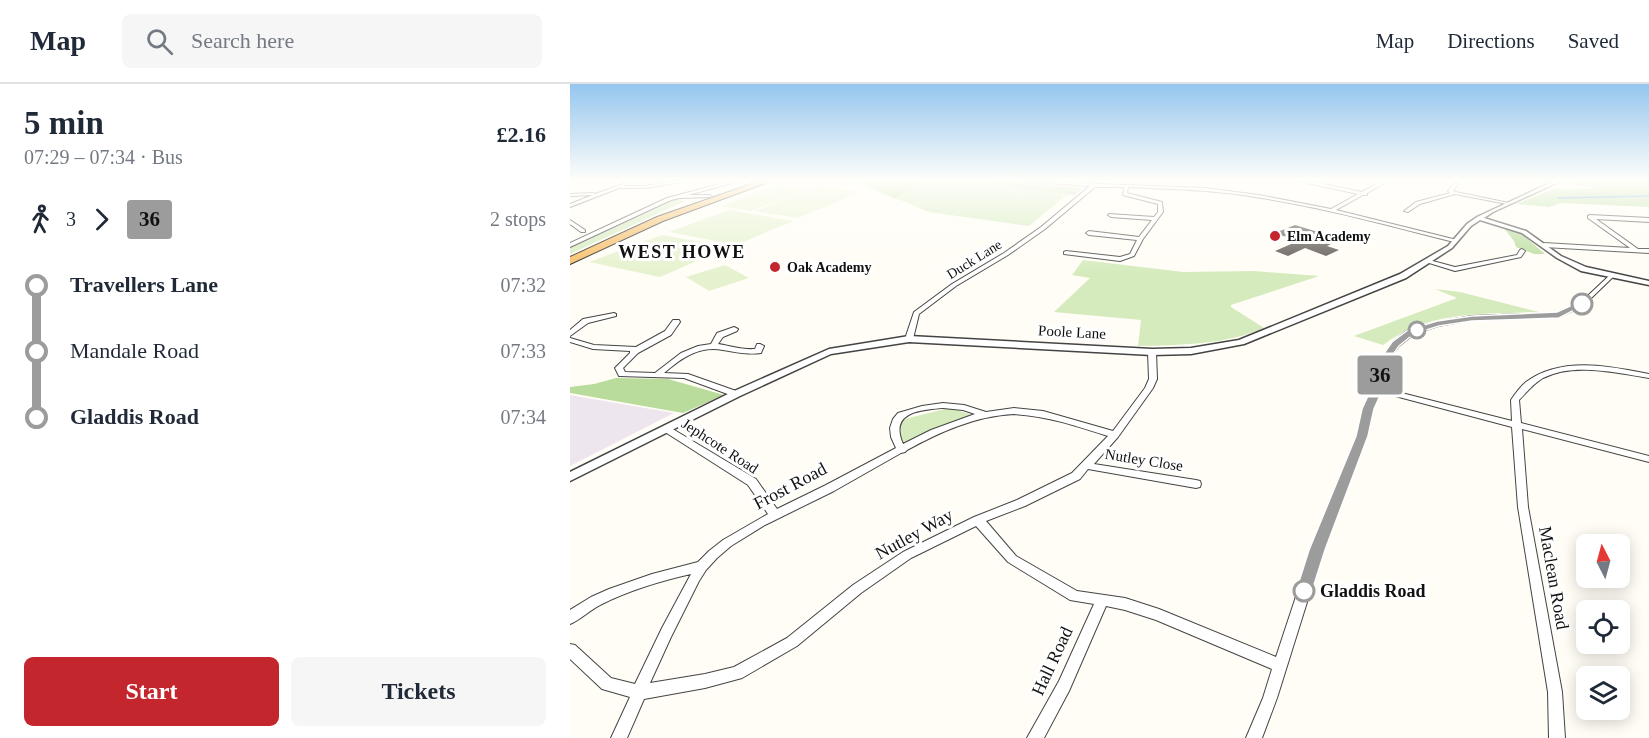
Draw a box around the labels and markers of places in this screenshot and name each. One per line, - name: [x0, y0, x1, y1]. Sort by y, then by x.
- marker: Elm Academy: [1268, 229, 1282, 243]
- place label: Elm Academy: [1287, 229, 1371, 244]
- marker: Oak Academy: [768, 260, 782, 274]
- place label: Oak Academy: [787, 260, 871, 275]
- unlabelled marker: [1571, 293, 1593, 315]
- unlabelled marker: [1408, 321, 1426, 339]
- marker: Gladdis Road: [1293, 580, 1315, 602]
- place label: Gladdis Road: [1320, 581, 1426, 601]

